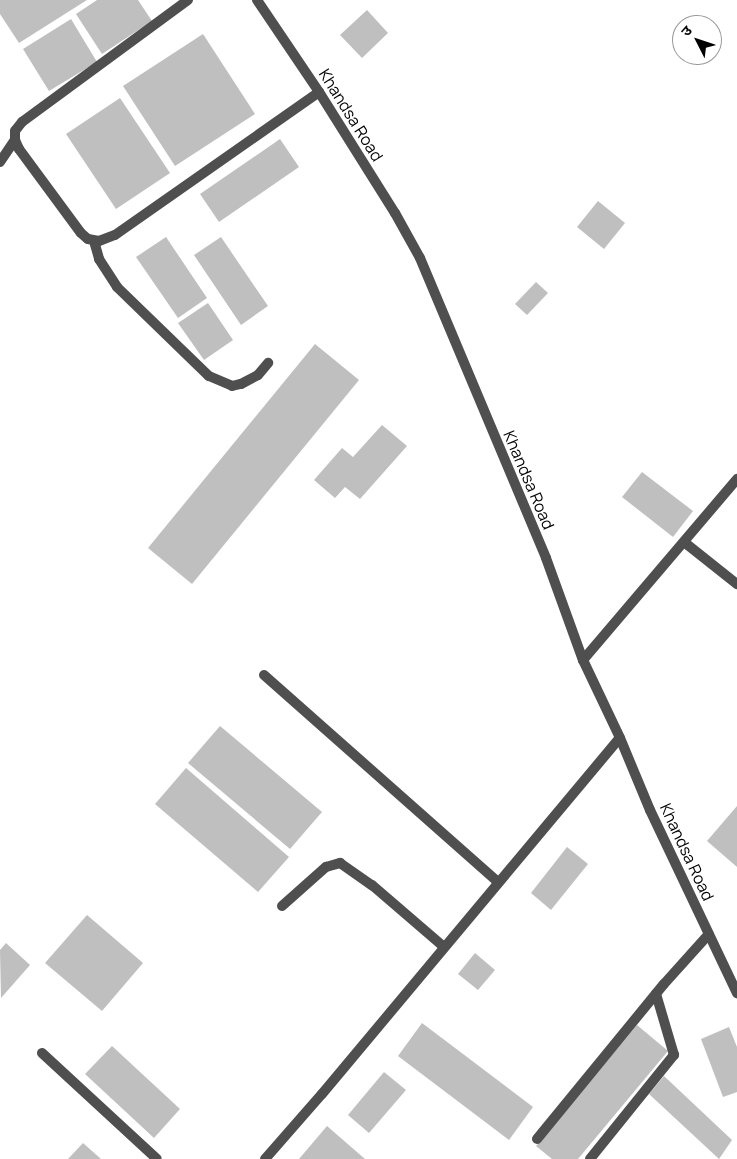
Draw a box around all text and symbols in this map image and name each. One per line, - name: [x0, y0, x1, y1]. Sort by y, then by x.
- north arrow: [672, 15, 722, 65]
- text: उ: [676, 21, 696, 40]
- street label: Khandsa Road: [315, 65, 387, 165]
- street label: Khandsa Road: [500, 428, 558, 532]
- street label: Khandsa Road: [656, 800, 718, 904]

